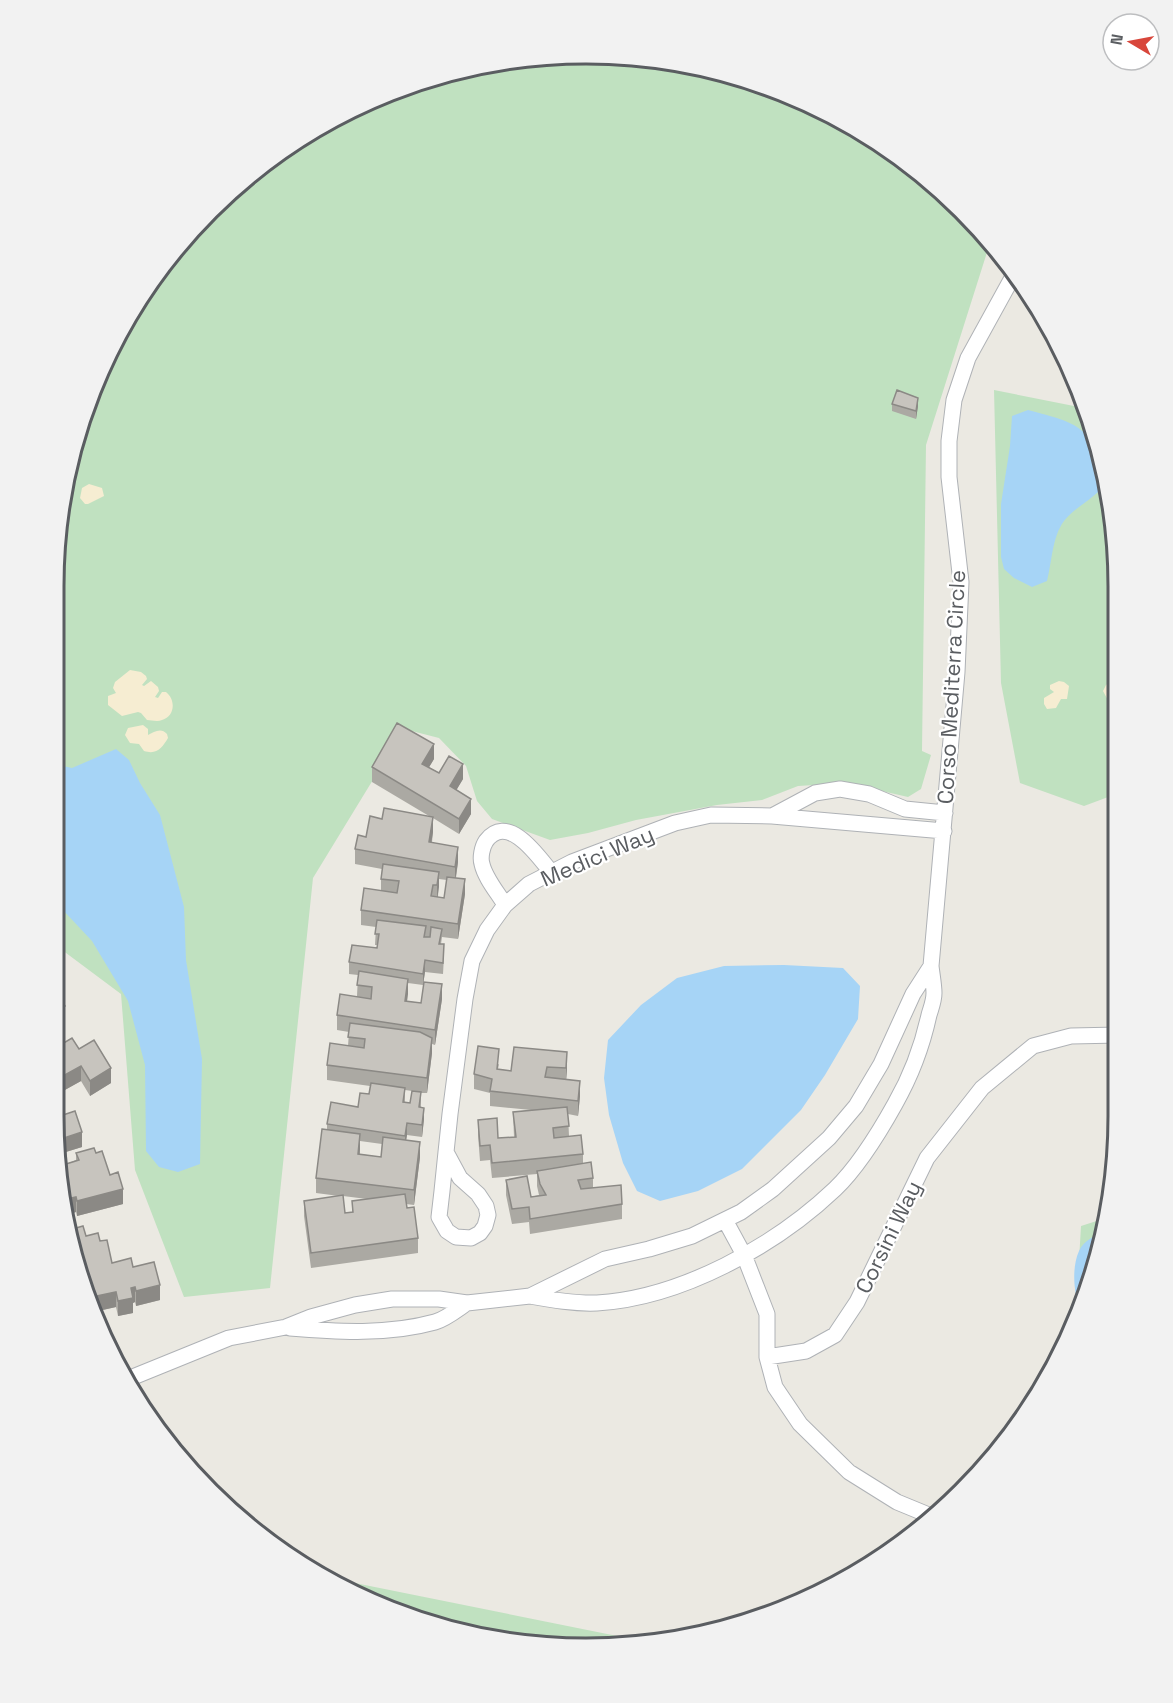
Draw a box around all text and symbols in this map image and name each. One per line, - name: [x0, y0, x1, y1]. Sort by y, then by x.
- north arrow: [1101, 12, 1161, 72]
- text: N: [1105, 32, 1128, 47]
- street label: Corso Mediterra Circle: [931, 569, 971, 805]
- street label: Medici Way: [536, 820, 658, 892]
- street label: Corsini Way: [849, 1176, 927, 1298]

